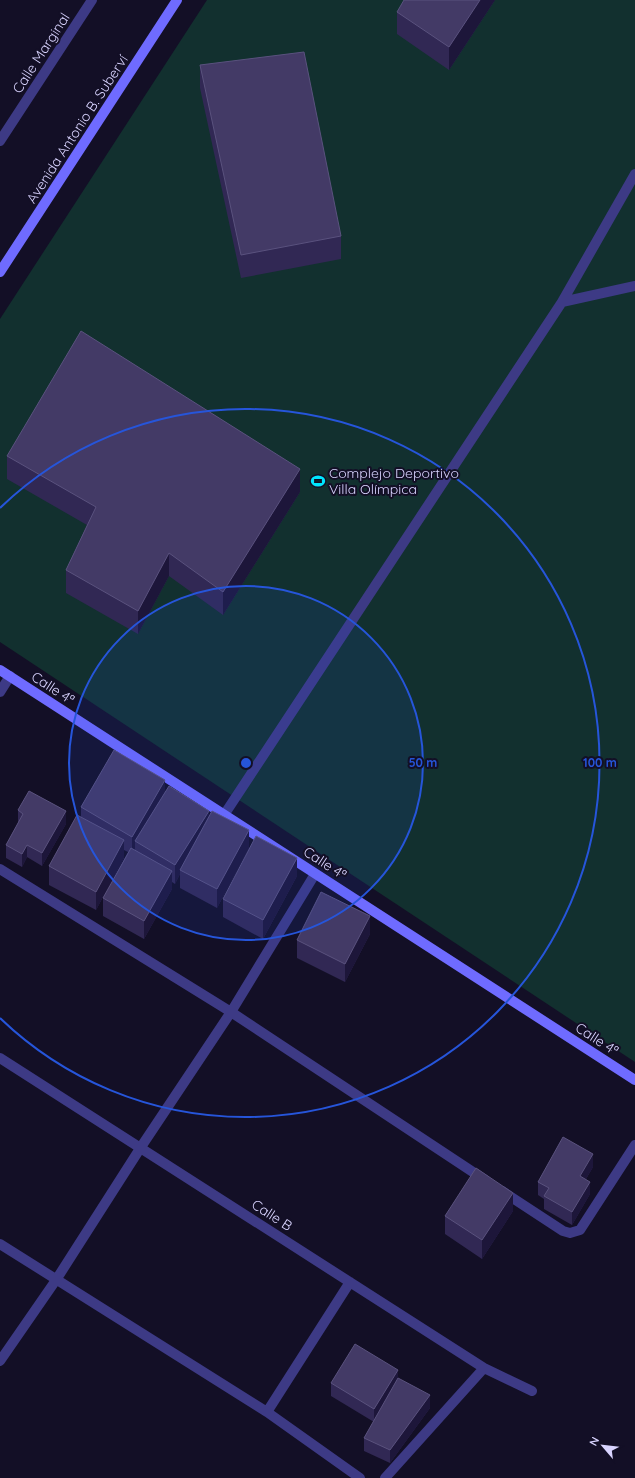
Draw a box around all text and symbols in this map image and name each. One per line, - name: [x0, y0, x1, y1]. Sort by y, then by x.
- street label: Calle Marginal: [8, 9, 74, 97]
- street label: Avenida Antonio B. Suberví: [22, 51, 132, 207]
- place label: Complejo Deportivo Villa Olímpica: [329, 464, 459, 498]
- sports icon: Complejo Deportivo Villa Olímpica: [310, 473, 326, 489]
- street label: Calle 4ª: [28, 667, 78, 709]
- text: 50 m: [409, 755, 437, 770]
- text: 100 m: [583, 755, 617, 770]
- centre of rings: [239, 756, 253, 770]
- street label: Calle 4ª: [300, 842, 350, 884]
- street label: Calle 4ª: [572, 1018, 622, 1060]
- street label: Calle B: [248, 1195, 296, 1235]
- north arrow: [583, 1426, 623, 1466]
- text: N: [586, 1434, 602, 1448]

